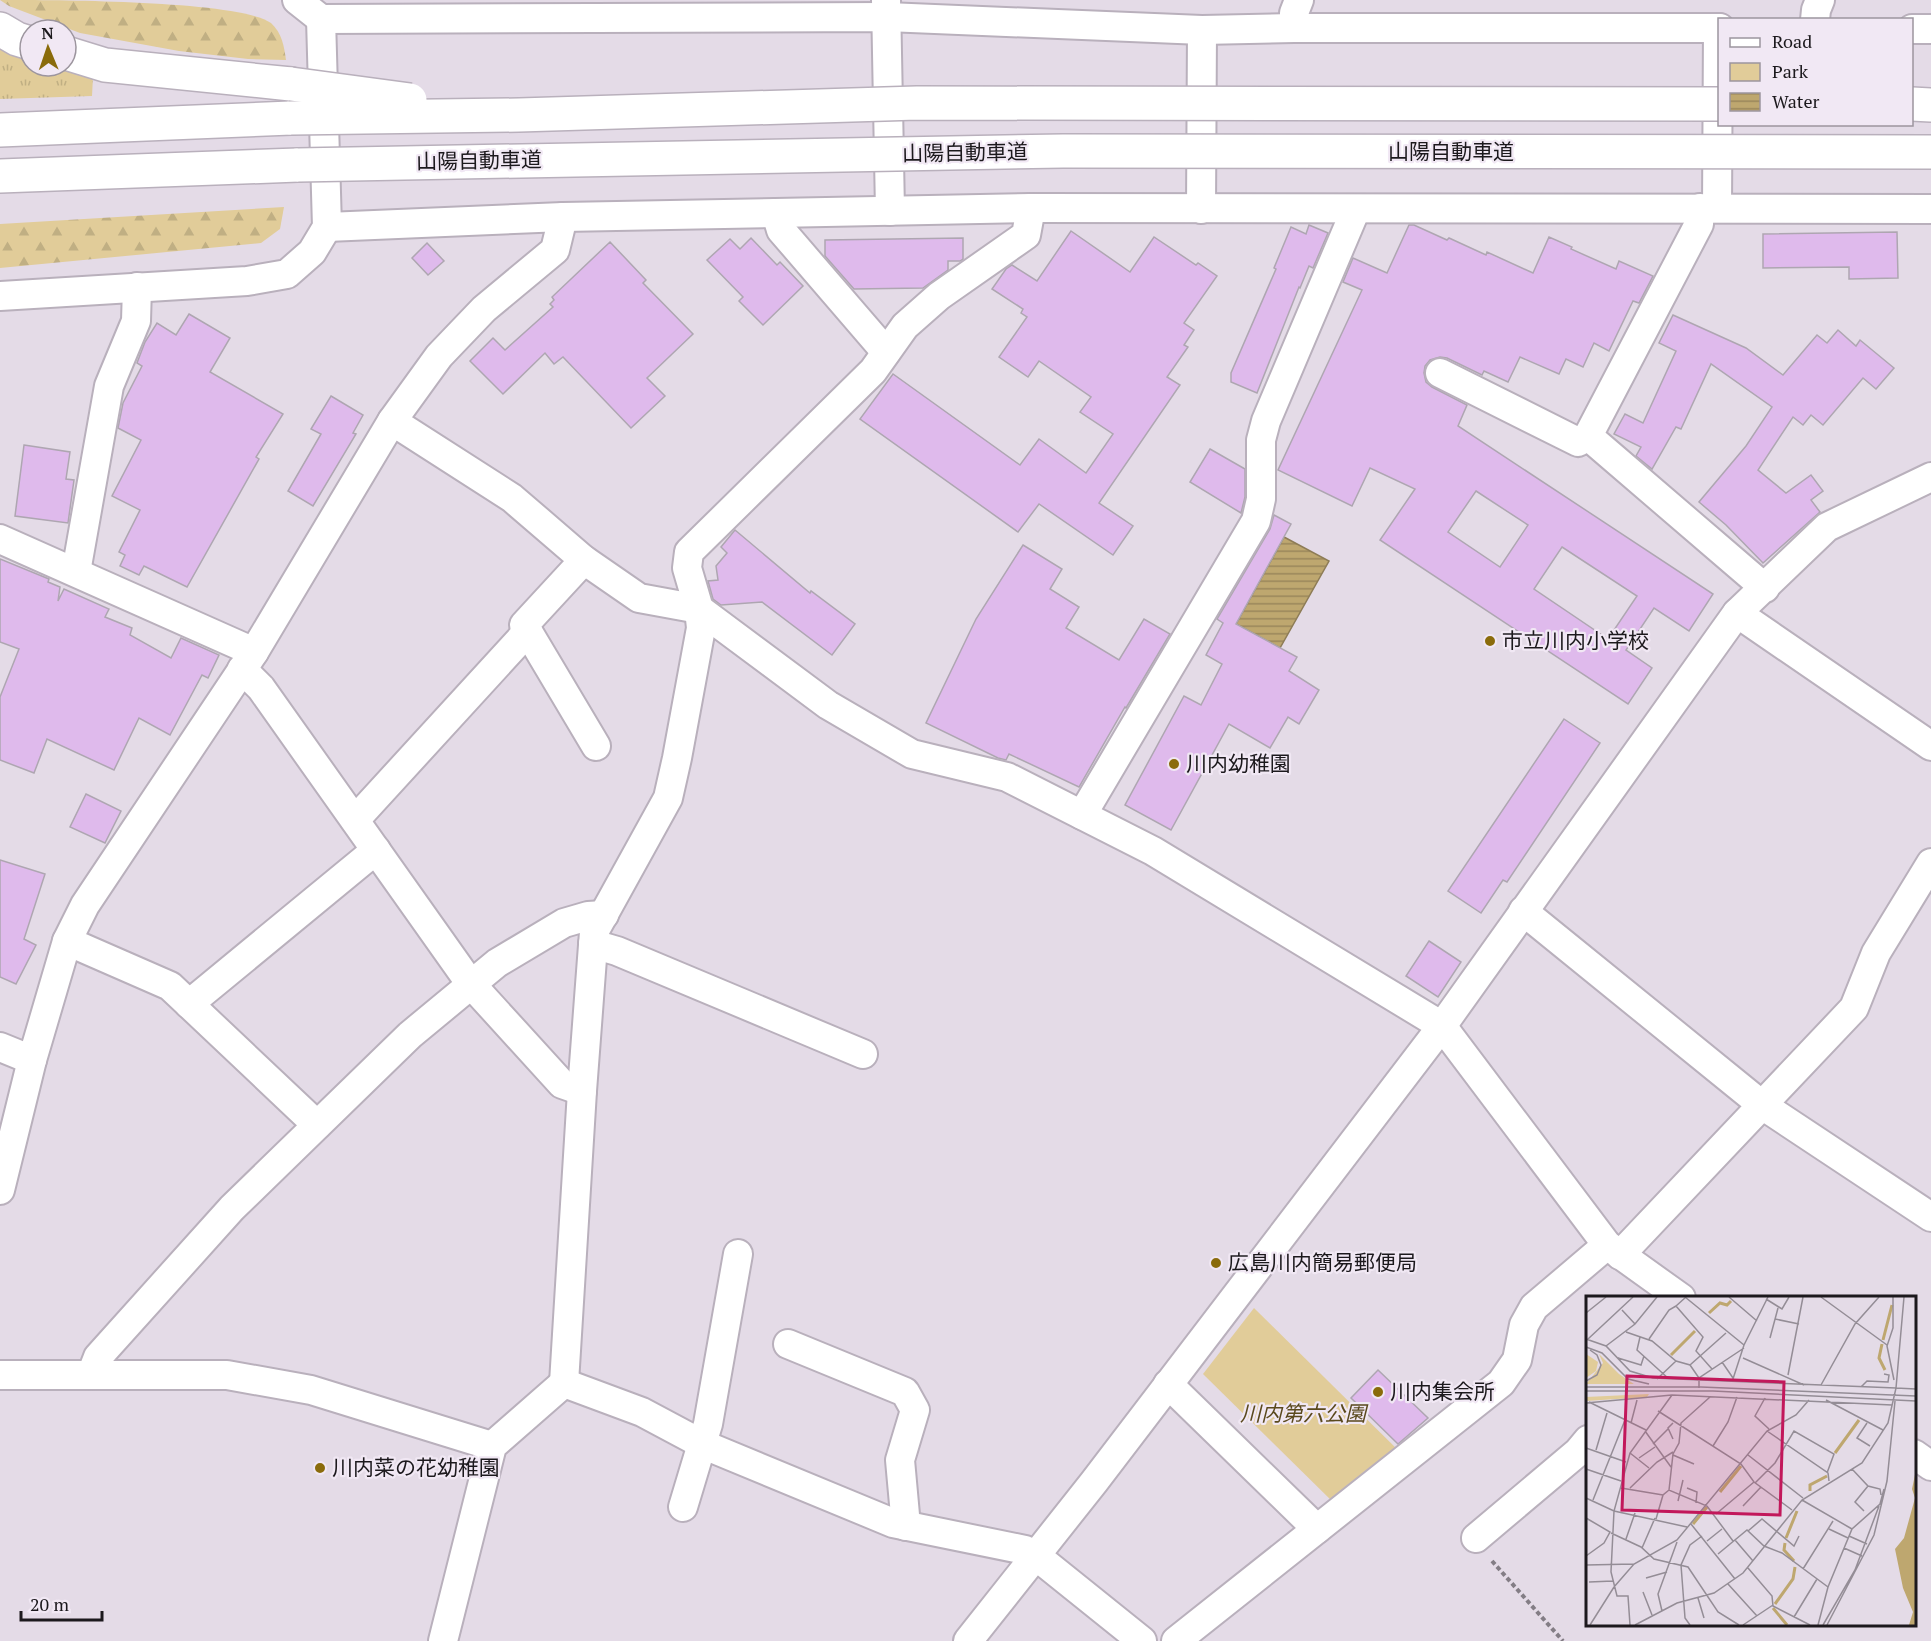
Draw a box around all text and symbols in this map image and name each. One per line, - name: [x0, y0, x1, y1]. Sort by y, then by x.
- north arrow: [18, 18, 78, 78]
- legend: [1718, 18, 1913, 126]
- text: N: [41, 22, 54, 44]
- text: Road: [1772, 29, 1812, 53]
- text: Park: [1772, 59, 1809, 83]
- text: Water: [1772, 89, 1819, 113]
- street label: 山陽自動車道: [902, 137, 1028, 167]
- street label: 山陽自動車道: [1388, 137, 1514, 165]
- street label: 山陽自動車道: [416, 145, 542, 175]
- place label: 市立川内小学校: [1502, 626, 1649, 654]
- marker: 市立川内小学校: [1483, 634, 1497, 648]
- place label: 川内幼稚園: [1186, 749, 1291, 777]
- marker: 川内幼稚園: [1167, 757, 1181, 771]
- place label: 広島川内簡易郵便局: [1228, 1248, 1417, 1276]
- marker: 広島川内簡易郵便局: [1209, 1256, 1223, 1270]
- inset map: [1586, 1296, 1916, 1626]
- place label: 川内集会所: [1390, 1377, 1495, 1405]
- marker: 川内集会所: [1371, 1385, 1385, 1399]
- park label: 川内第六公園: [1240, 1399, 1369, 1427]
- place label: 川内菜の花幼稚園: [332, 1453, 500, 1481]
- marker: 川内菜の花幼稚園: [313, 1461, 327, 1475]
- scale bar: [21, 1584, 102, 1622]
- text: 20 m: [30, 1592, 70, 1616]

